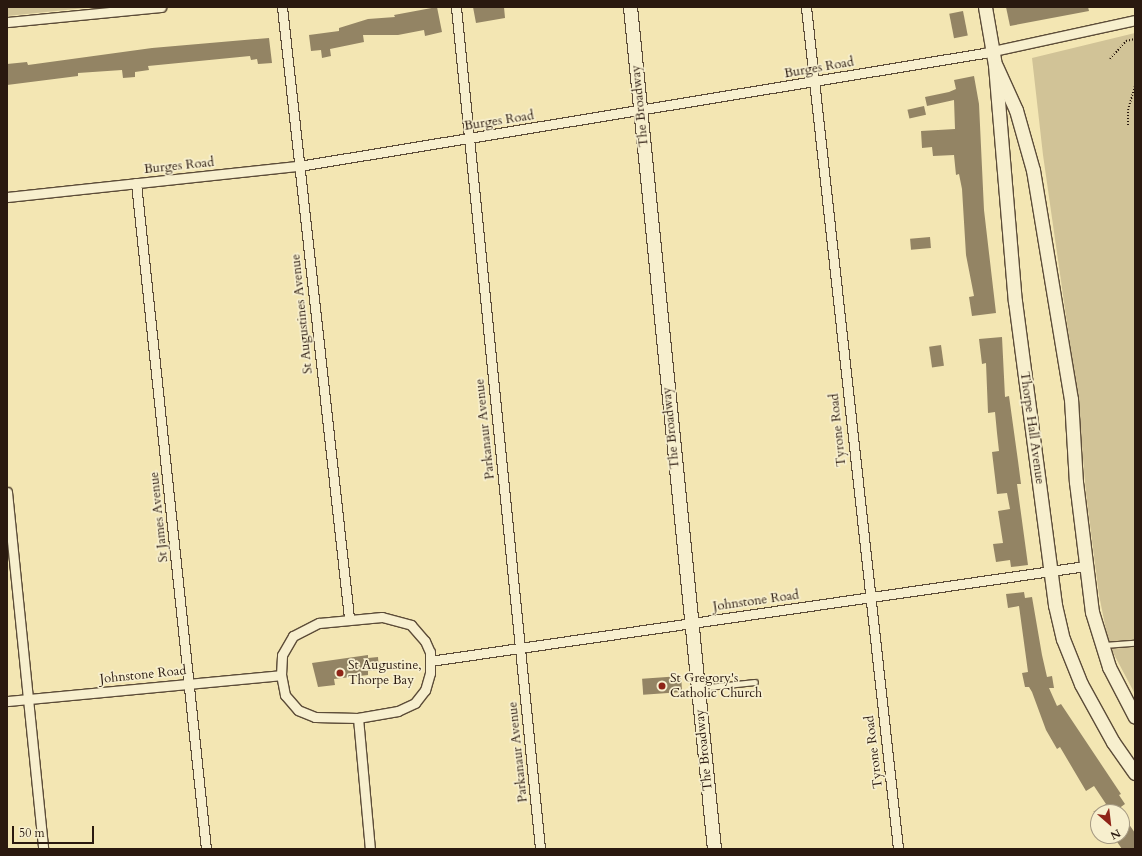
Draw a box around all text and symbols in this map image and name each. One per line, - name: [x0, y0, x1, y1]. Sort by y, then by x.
- street label: Burges Road: [783, 54, 855, 82]
- street label: The Broadway: [628, 64, 652, 148]
- street label: Burges Road: [463, 108, 535, 134]
- street label: Burges Road: [143, 155, 215, 177]
- street label: St Augustines Avenue: [288, 253, 316, 375]
- street label: Thorpe Hall Avenue: [1016, 371, 1048, 485]
- street label: Parkanaur Avenue: [472, 378, 498, 480]
- street label: The Broadway: [659, 386, 683, 470]
- street label: Tyrone Road: [826, 393, 850, 467]
- street label: St James Avenue: [146, 471, 172, 563]
- street label: Johnstone Road: [712, 587, 800, 615]
- place label: St Augustine, Thorpe Bay: [348, 658, 422, 689]
- street label: Johnstone Road: [99, 663, 187, 687]
- marker: St Augustine, Thorpe Bay: [335, 668, 345, 678]
- place label: St Gregory's Catholic Church: [670, 671, 762, 702]
- marker: St Gregory's Catholic Church: [657, 681, 667, 691]
- street label: Parkanaur Avenue: [505, 701, 531, 803]
- street label: The Broadway: [692, 708, 716, 792]
- street label: Tyrone Road: [862, 715, 886, 789]
- north arrow: [1090, 804, 1130, 844]
- scale bar: [14, 818, 96, 844]
- text: 50 m: [19, 825, 45, 841]
- text: N: [1108, 825, 1123, 843]

